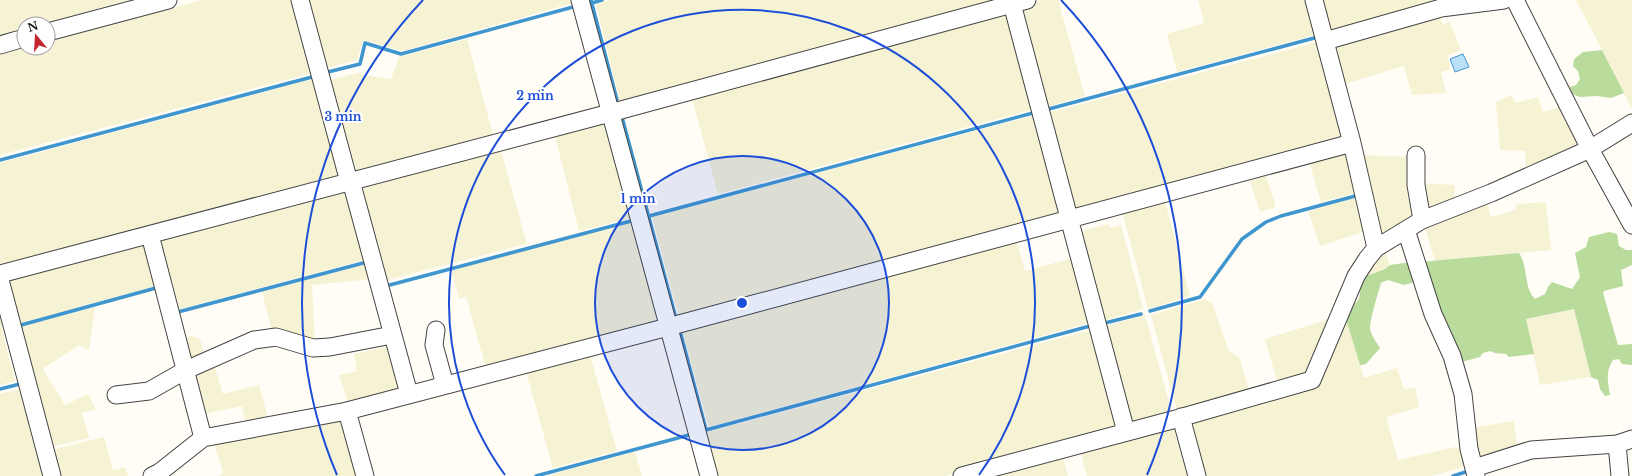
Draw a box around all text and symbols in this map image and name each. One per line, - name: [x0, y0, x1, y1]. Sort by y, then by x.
- north arrow: [16, 16, 56, 56]
- text: N: [26, 18, 41, 35]
- text: 2 min: [516, 88, 554, 103]
- text: 3 min: [324, 109, 362, 124]
- text: 1 min: [621, 191, 656, 206]
- centre of rings: [735, 296, 749, 310]

